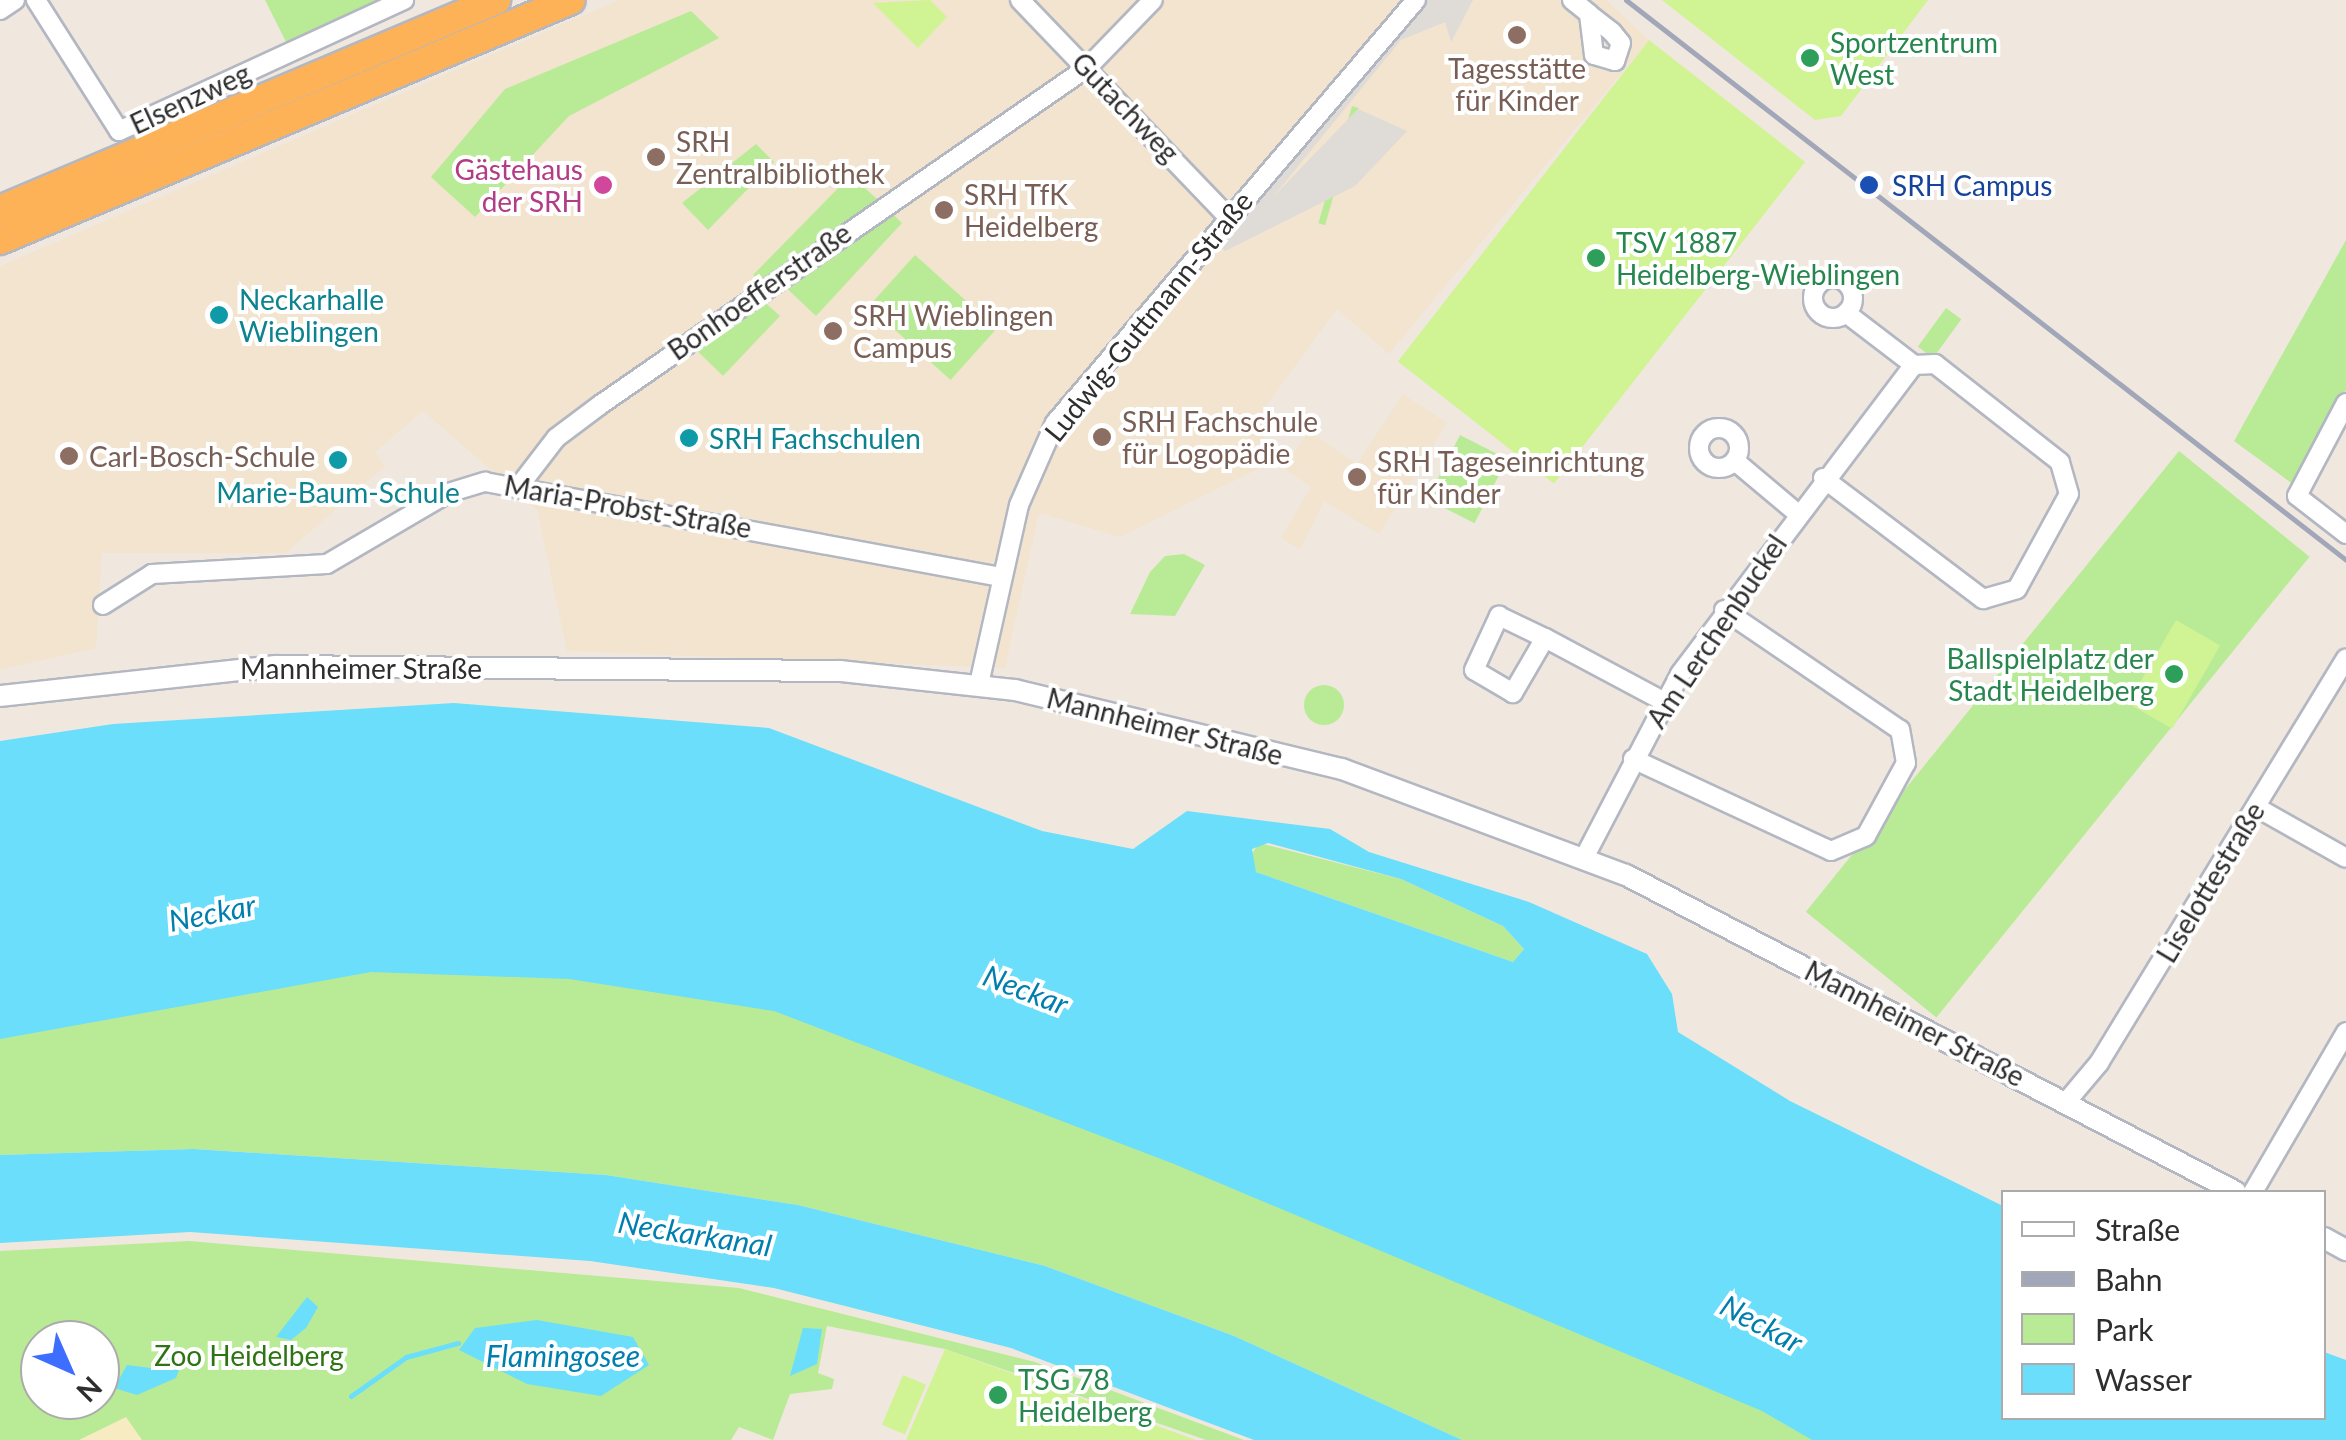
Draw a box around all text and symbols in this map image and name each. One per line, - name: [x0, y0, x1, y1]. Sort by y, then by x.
- marker: Tagesstätte für Kinder: [1506, 24, 1528, 46]
- place label: Sportzentrum West: [1830, 25, 1998, 91]
- street label: Gutachweg: [1065, 45, 1187, 169]
- marker: Sportzentrum West: [1799, 47, 1821, 69]
- place label: Tagesstätte für Kinder: [1448, 51, 1586, 117]
- street label: Elsenzweg: [124, 56, 256, 140]
- place label: SRH Zentralbibliothek: [676, 124, 885, 190]
- marker: SRH Zentralbibliothek: [645, 146, 667, 168]
- place label: Gästehaus der SRH: [455, 152, 583, 218]
- place label: SRH Campus: [1892, 168, 2052, 202]
- marker: SRH Campus: [1856, 172, 1882, 198]
- marker: Gästehaus der SRH: [592, 174, 614, 196]
- place label: SRH TfK Heidelberg: [964, 177, 1098, 243]
- street label: Ludwig-Guttmann-Straße: [1037, 184, 1259, 448]
- marker: SRH TfK Heidelberg: [933, 199, 955, 221]
- street label: Bonhoefferstraße: [661, 215, 857, 367]
- place label: TSV 1887 Heidelberg-Wieblingen: [1616, 225, 1900, 291]
- marker: TSV 1887 Heidelberg-Wieblingen: [1585, 247, 1607, 269]
- place label: Neckarhalle Wieblingen: [239, 282, 384, 348]
- place label: SRH Wieblingen Campus: [853, 298, 1054, 364]
- marker: Neckarhalle Wieblingen: [208, 304, 230, 326]
- marker: SRH Wieblingen Campus: [822, 320, 844, 342]
- place label: SRH Fachschule für Logopädie: [1122, 404, 1318, 470]
- place label: SRH Fachschulen: [709, 421, 921, 455]
- marker: SRH Fachschule für Logopädie: [1091, 426, 1113, 448]
- marker: SRH Fachschulen: [678, 427, 700, 449]
- place label: Carl-Bosch-Schule: [89, 439, 315, 473]
- place label: SRH Tageseinrichtung für Kinder: [1377, 444, 1645, 510]
- marker: Carl-Bosch-Schule: [58, 445, 80, 467]
- marker: Marie-Baum-Schule: [327, 449, 349, 471]
- marker: SRH Tageseinrichtung für Kinder: [1346, 466, 1368, 488]
- street label: Maria-Probst-Straße: [502, 468, 754, 544]
- place label: Marie-Baum-Schule: [216, 475, 460, 509]
- street label: Am Lerchenbuckel: [1639, 528, 1793, 734]
- place label: Ballspielplatz der Stadt Heidelberg: [1947, 641, 2154, 707]
- street label: Mannheimer Straße: [240, 651, 482, 685]
- marker: Ballspielplatz der Stadt Heidelberg: [2163, 663, 2185, 685]
- street label: Mannheimer Straße: [1043, 680, 1287, 772]
- street label: Liselottestraße: [2149, 796, 2271, 968]
- water label: Neckar: [165, 886, 259, 938]
- street label: Mannheimer Straße: [1799, 953, 2031, 1093]
- water label: Neckar: [979, 956, 1073, 1022]
- legend: [2001, 1190, 2326, 1420]
- water label: Neckarkanal: [616, 1203, 774, 1263]
- text: Straße: [2095, 1211, 2180, 1247]
- text: Bahn: [2095, 1261, 2163, 1297]
- water label: Neckar: [1715, 1286, 1809, 1360]
- text: Park: [2095, 1311, 2154, 1347]
- north arrow: [20, 1320, 120, 1420]
- water label: Flamingosee: [486, 1337, 640, 1373]
- park label: Zoo Heidelberg: [154, 1338, 344, 1372]
- text: Wasser: [2095, 1361, 2192, 1397]
- place label: TSG 78 Heidelberg: [1018, 1362, 1152, 1428]
- text: N: [70, 1370, 109, 1409]
- marker: TSG 78 Heidelberg: [987, 1384, 1009, 1406]

